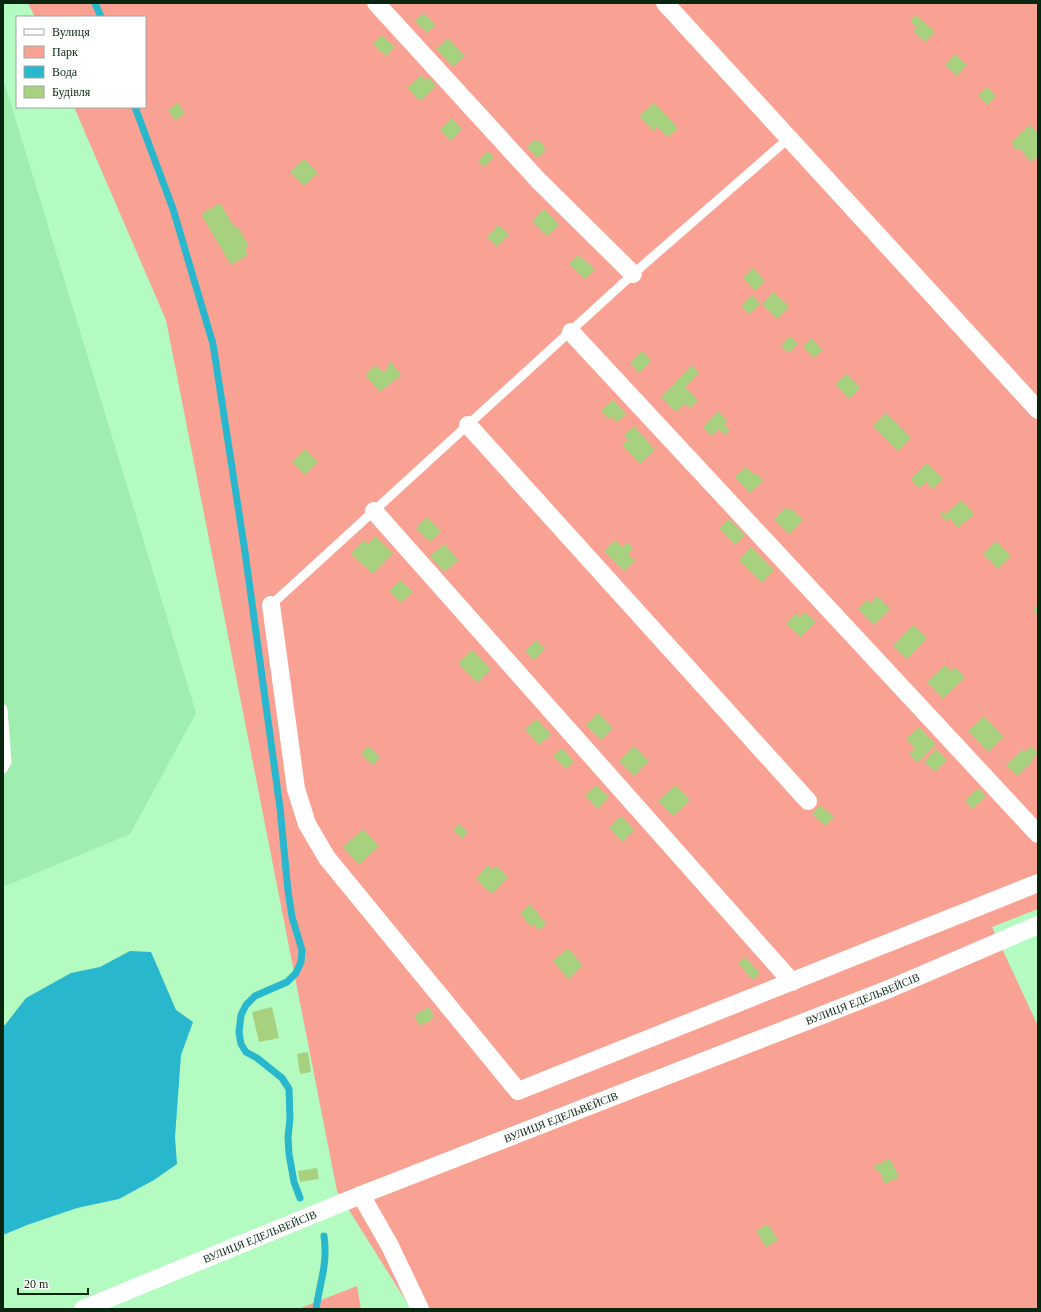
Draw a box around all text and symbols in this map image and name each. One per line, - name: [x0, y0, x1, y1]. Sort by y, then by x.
- legend: [16, 16, 146, 108]
- text: Вулиця: [52, 25, 90, 39]
- text: Парк: [52, 45, 78, 59]
- text: Вода: [52, 65, 78, 79]
- text: Будівля: [52, 85, 91, 99]
- street label: ВУЛИЦЯ ЕДЕЛЬВЕЙСІВ: [804, 971, 921, 1027]
- street label: ВУЛИЦЯ ЕДЕЛЬВЕЙСІВ: [502, 1089, 620, 1145]
- street label: ВУЛИЦЯ ЕДЕЛЬВЕЙСІВ: [201, 1208, 318, 1265]
- scale bar: [18, 1270, 88, 1296]
- text: 20 m: [24, 1277, 49, 1291]

